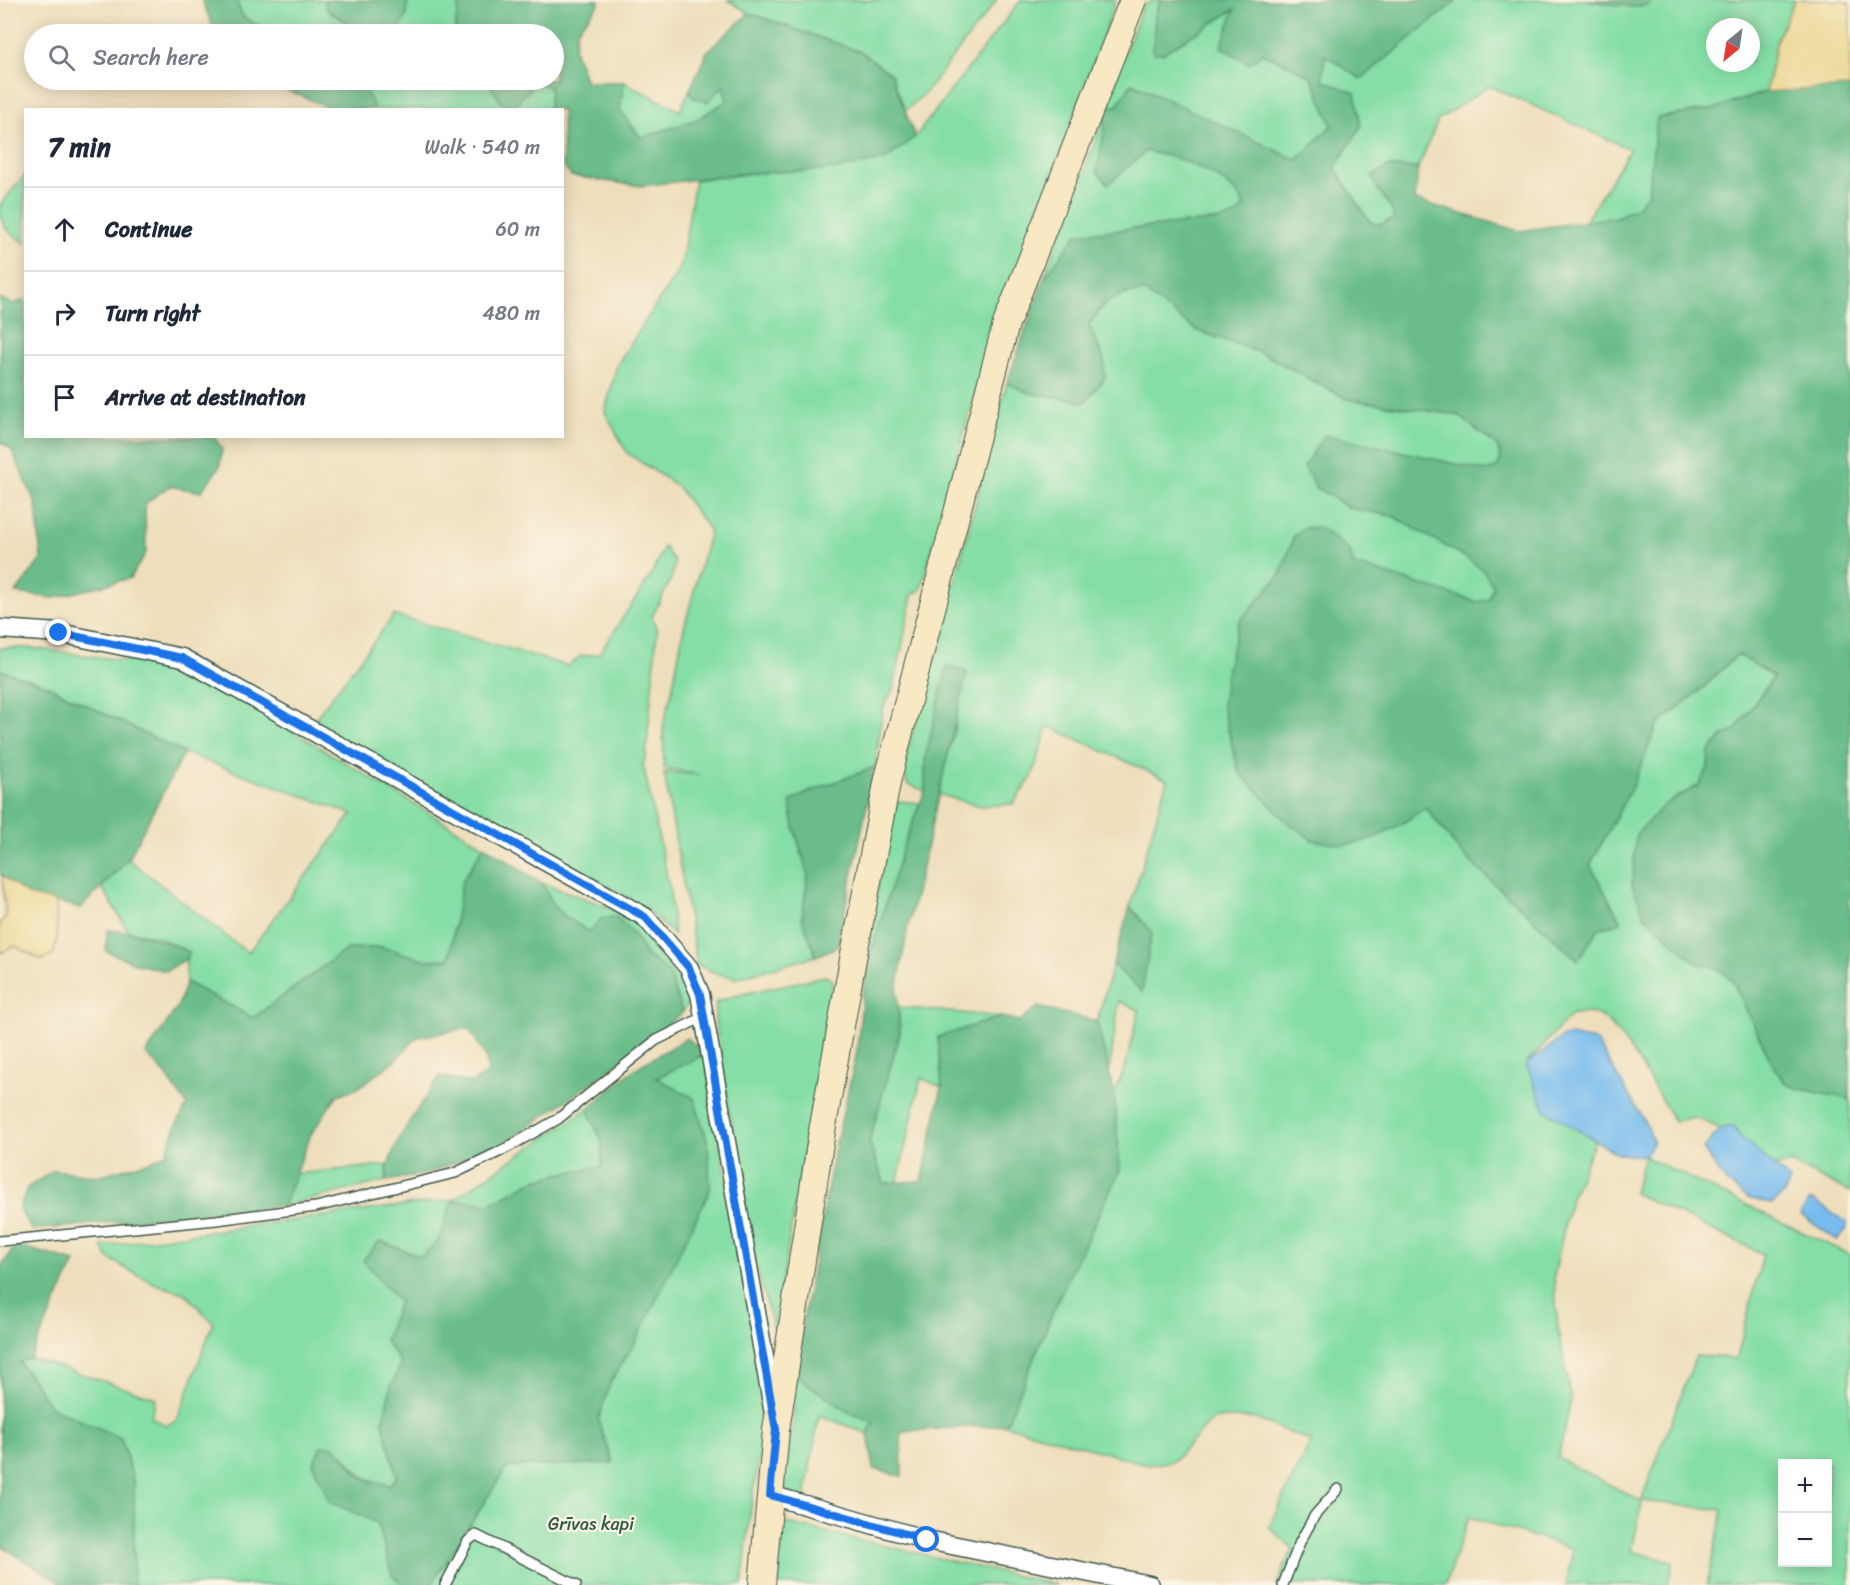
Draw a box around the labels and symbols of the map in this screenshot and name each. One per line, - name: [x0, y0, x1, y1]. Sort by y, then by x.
- north arrow: [1706, 18, 1760, 72]
- route end: [45, 619, 71, 645]
- park label: Grīvas kapi: [548, 1508, 635, 1540]
- route start: [913, 1526, 939, 1552]

